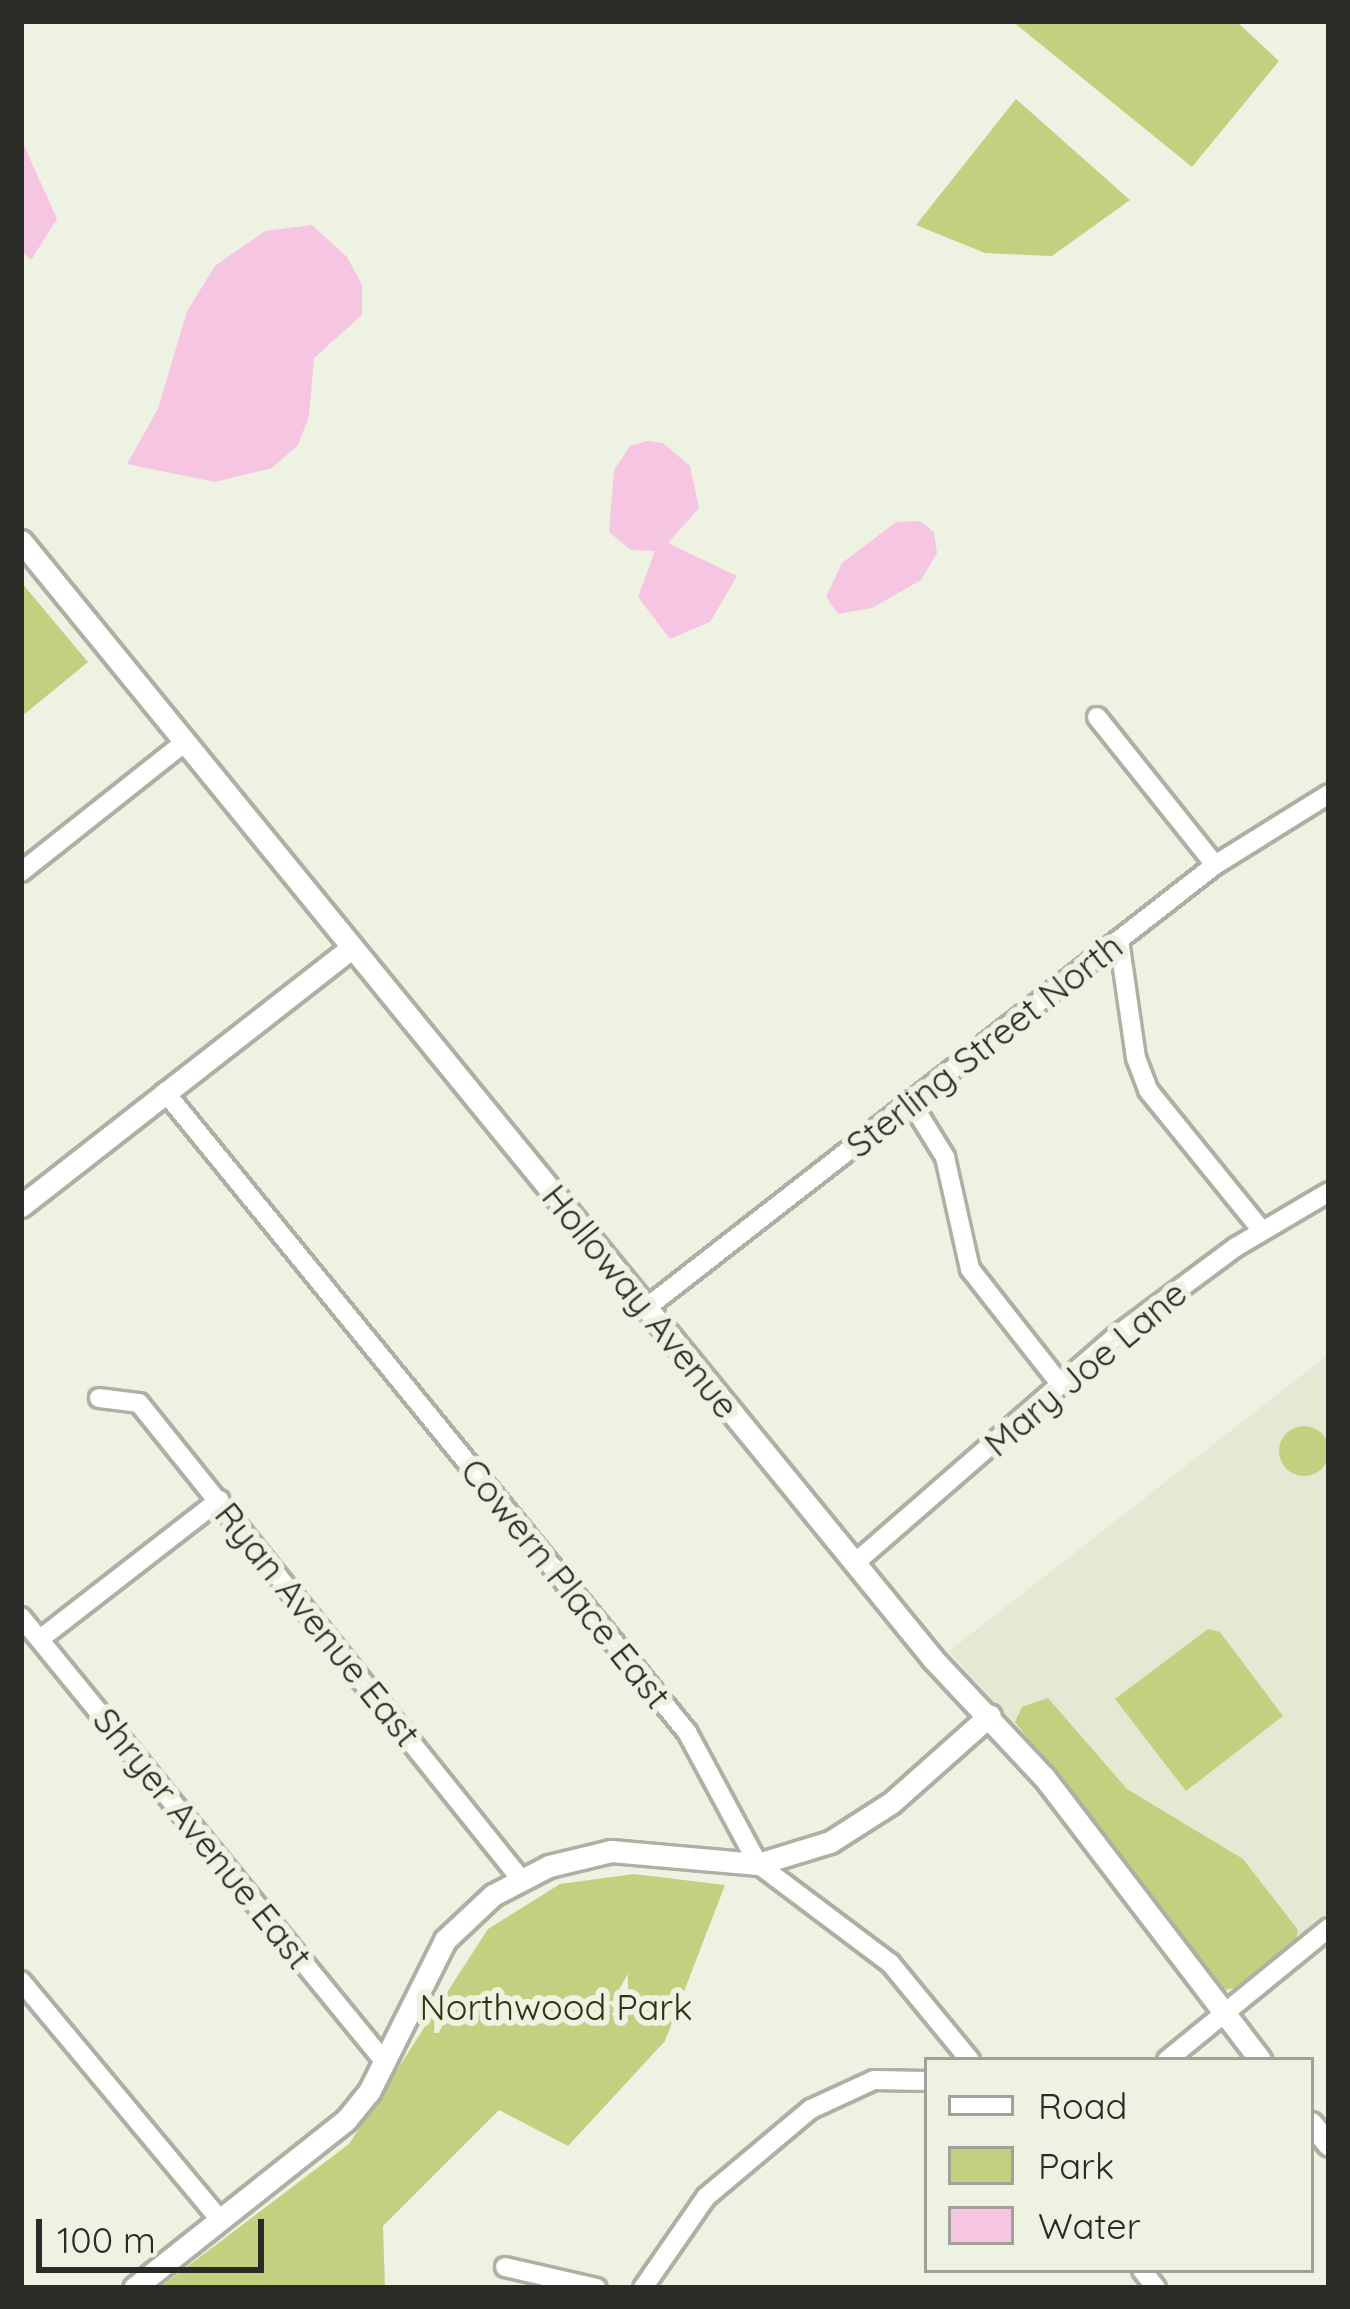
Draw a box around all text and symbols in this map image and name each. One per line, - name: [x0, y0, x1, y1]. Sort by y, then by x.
- street label: Sterling Street North: [837, 924, 1131, 1166]
- street label: Holloway Avenue: [534, 1175, 748, 1427]
- street label: Mary Joe Lane: [975, 1271, 1195, 1465]
- street label: Cowern Place East: [452, 1449, 680, 1717]
- street label: Ryan Avenue East: [206, 1493, 430, 1755]
- street label: Shryer Avenue East: [85, 1699, 321, 1977]
- park label: Northwood Park: [420, 1985, 692, 2029]
- legend: [924, 2057, 1314, 2273]
- text: Road: [1038, 2083, 1127, 2128]
- text: Park: [1038, 2143, 1114, 2188]
- scale bar: [42, 2195, 270, 2269]
- text: Water: [1038, 2203, 1141, 2248]
- text: 100 m: [57, 2217, 156, 2262]

